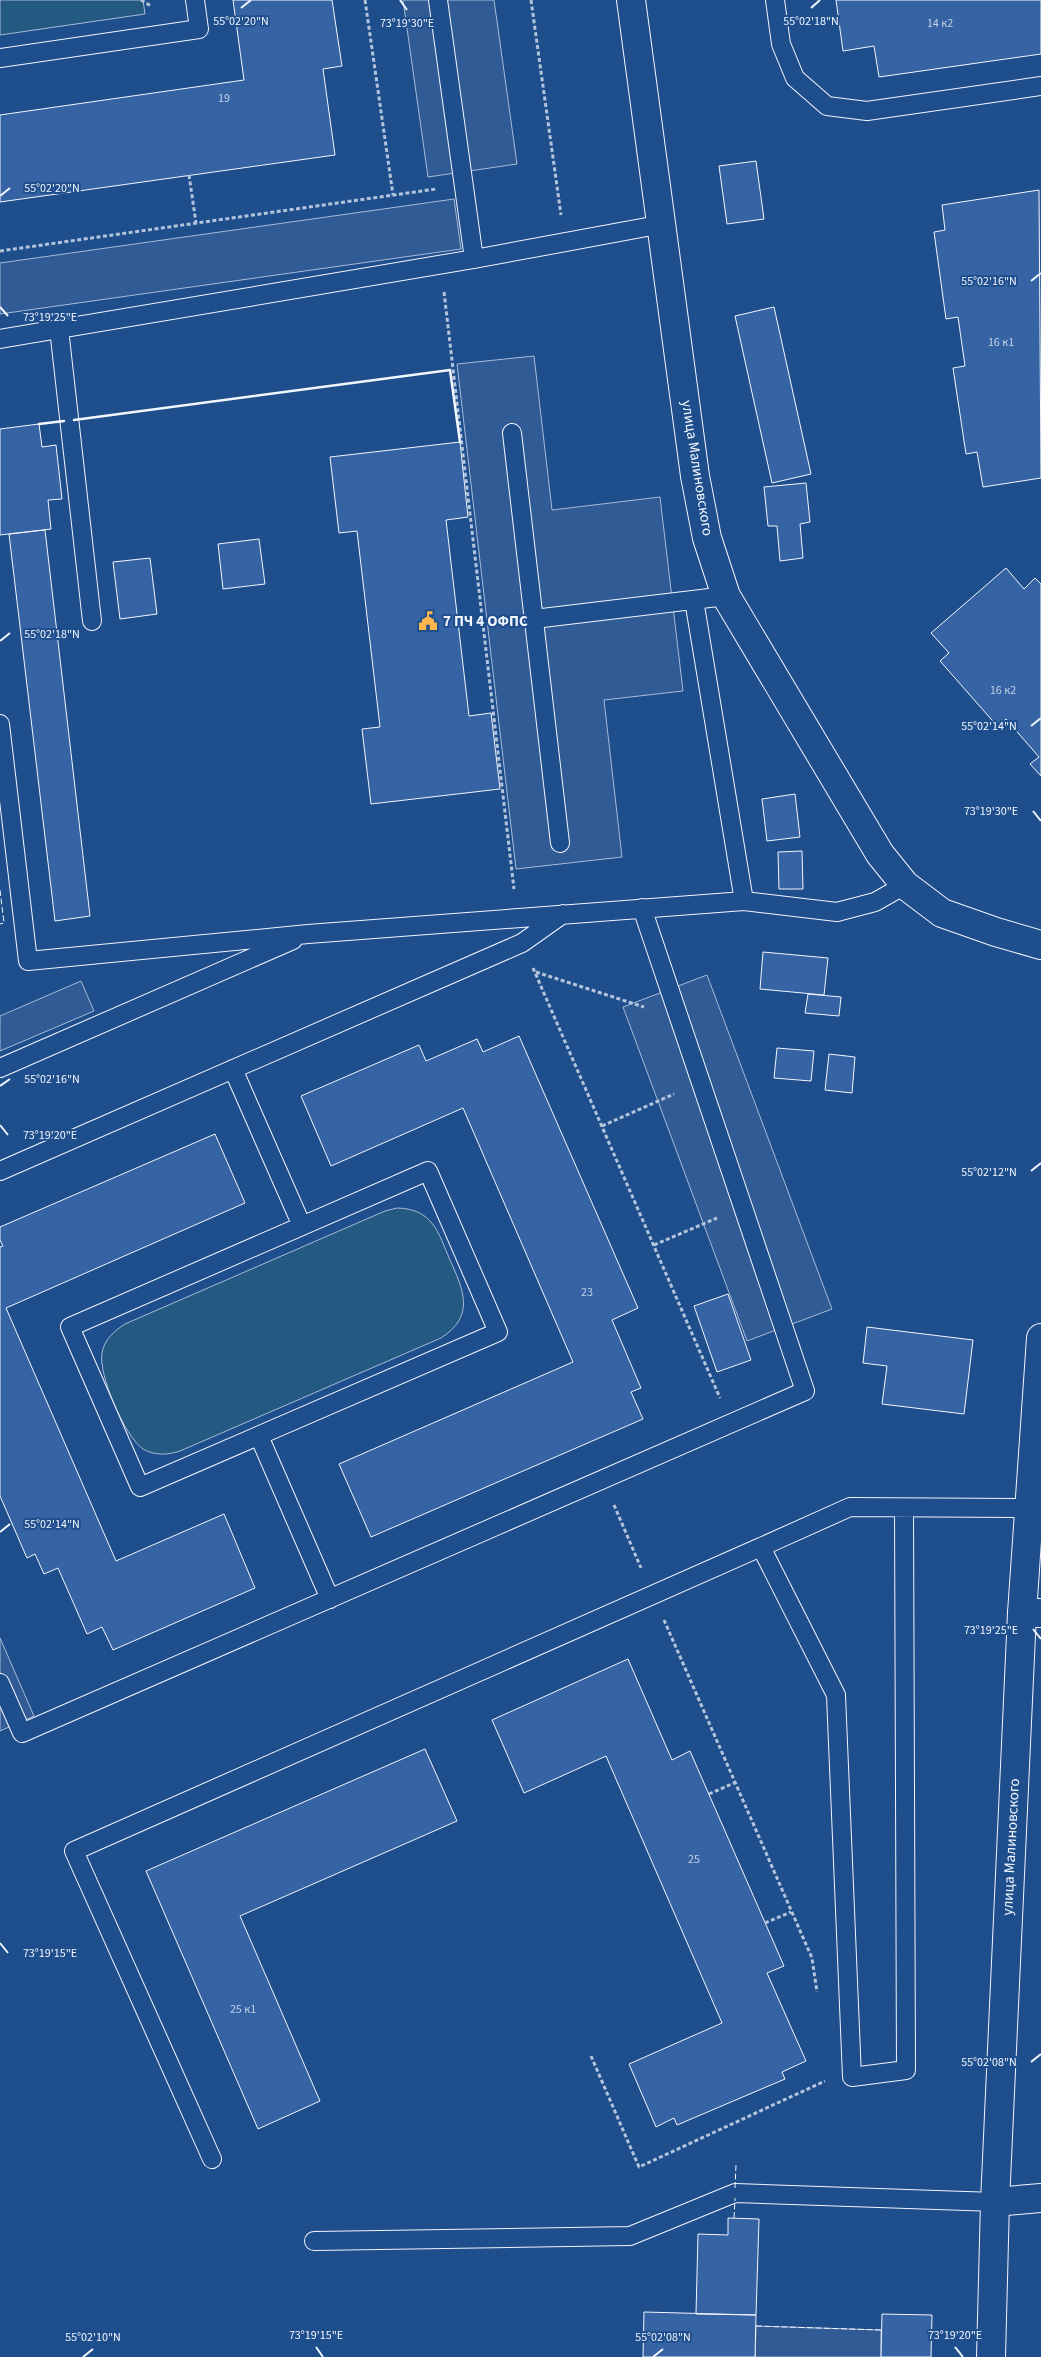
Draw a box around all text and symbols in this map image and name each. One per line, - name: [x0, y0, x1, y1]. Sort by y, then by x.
- text: 55°02'20"N: [213, 13, 269, 30]
- text: 55°02'18"N: [783, 13, 839, 30]
- text: 73°19'30"E: [380, 15, 434, 32]
- house number: 14 к2: [927, 15, 953, 32]
- house number: 19: [218, 90, 230, 107]
- text: 55°02'20"N: [24, 180, 80, 197]
- text: 55°02'16"N: [961, 273, 1017, 290]
- text: 73°19'25"E: [23, 309, 77, 326]
- house number: 16 к1: [988, 334, 1014, 351]
- street label: улица Малиновского: [676, 399, 718, 537]
- public building icon: 7 ПЧ 4 ОФПС: [417, 610, 439, 632]
- place label: 7 ПЧ 4 ОФПС: [443, 611, 528, 632]
- text: 55°02'18"N: [24, 626, 80, 643]
- house number: 16 к2: [990, 682, 1016, 699]
- text: 55°02'14"N: [961, 718, 1017, 735]
- text: 73°19'30"E: [964, 803, 1018, 820]
- text: 55°02'16"N: [24, 1071, 80, 1088]
- text: 73°19'20"E: [23, 1127, 77, 1144]
- text: 55°02'12"N: [961, 1164, 1017, 1181]
- house number: 23: [581, 1284, 593, 1301]
- text: 55°02'14"N: [24, 1516, 80, 1533]
- text: 73°19'25"E: [964, 1622, 1018, 1639]
- street label: улица Малиновского: [997, 1778, 1025, 1916]
- house number: 25: [688, 1851, 700, 1868]
- text: 73°19'15"E: [23, 1945, 77, 1962]
- house number: 25 к1: [230, 2001, 256, 2018]
- text: 55°02'08"N: [961, 2054, 1017, 2071]
- text: 73°19'15"E: [289, 2327, 343, 2344]
- text: 73°19'20"E: [928, 2327, 982, 2344]
- text: 55°02'10"N: [65, 2329, 121, 2346]
- text: 55°02'08"N: [635, 2329, 691, 2346]

